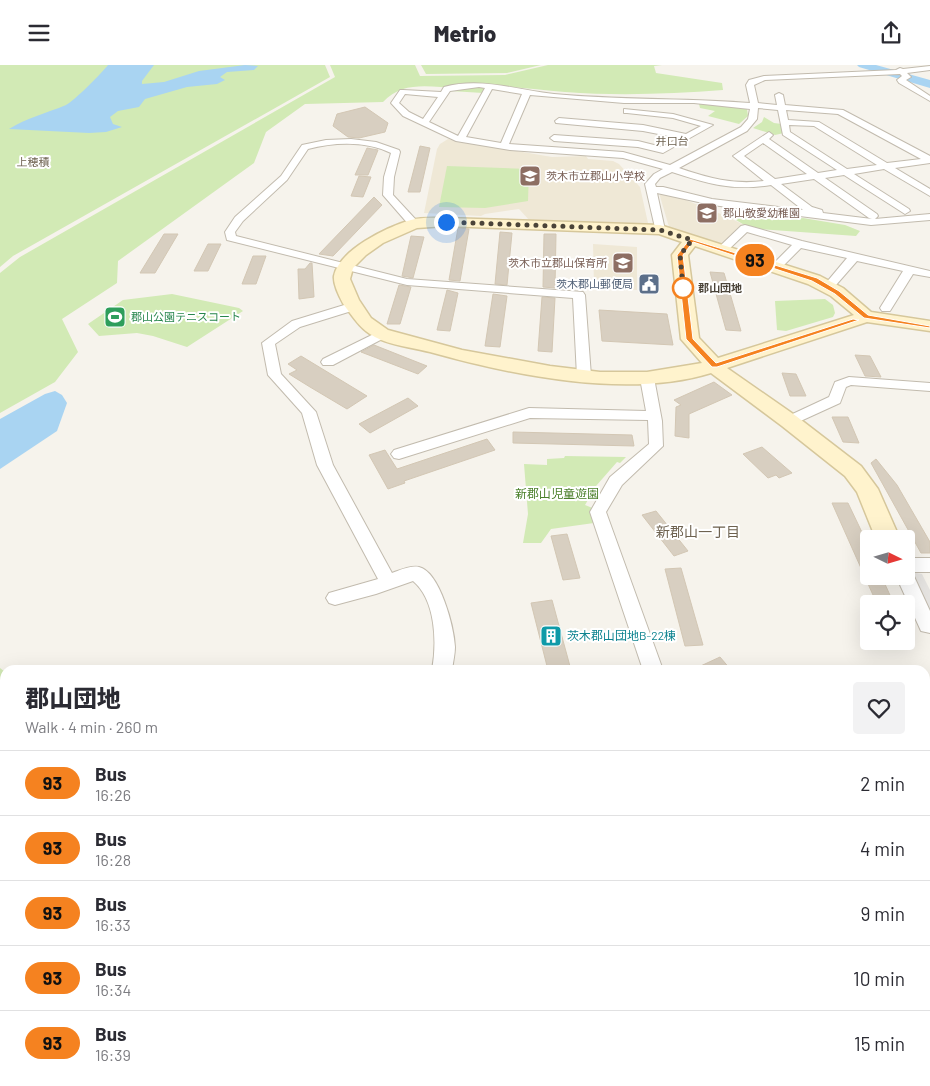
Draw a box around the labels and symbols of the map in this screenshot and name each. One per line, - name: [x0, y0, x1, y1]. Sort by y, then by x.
- district label: 井口台: [656, 134, 689, 147]
- district label: 上穂積: [17, 155, 50, 168]
- school or university icon: 茨木市立郡山小学校: [518, 164, 542, 188]
- place label: 茨木市立郡山小学校: [546, 169, 645, 182]
- school or university icon: 郡山敬愛幼稚園: [695, 201, 719, 225]
- place label: 郡山敬愛幼稚園: [723, 206, 800, 219]
- your location: [434, 210, 459, 235]
- line badge: 93: [732, 244, 778, 276]
- school or university icon: 茨木市立郡山保育所: [611, 251, 635, 275]
- place label: 茨木市立郡山保育所: [508, 256, 608, 269]
- public building icon: 茨木郡山郵便局: [637, 272, 661, 296]
- place label: 茨木郡山郵便局: [556, 277, 633, 290]
- marker: 郡山団地: [672, 277, 694, 299]
- place label: 郡山団地: [698, 281, 742, 294]
- sports icon: 郡山公園テニスコート: [103, 305, 127, 329]
- place label: 郡山公園テニスコート: [131, 310, 241, 323]
- park label: 新郡山児童遊園: [515, 486, 599, 500]
- district label: 新郡山一丁目: [656, 523, 740, 540]
- north arrow: [860, 530, 915, 585]
- building icon: 茨木郡山団地B-22棟: [539, 624, 563, 648]
- place label: 茨木郡山団地B-22棟: [567, 628, 676, 642]

